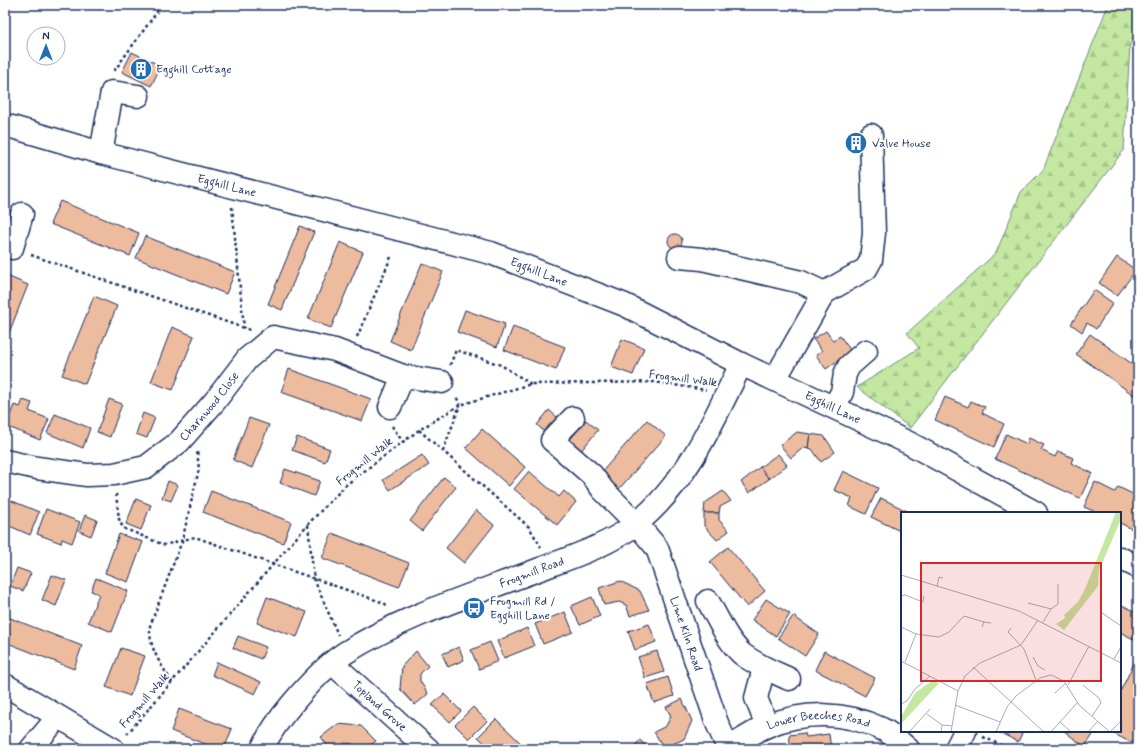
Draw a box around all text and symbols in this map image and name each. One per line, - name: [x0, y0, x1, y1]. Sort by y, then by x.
- north arrow: [26, 26, 66, 66]
- text: N: [42, 30, 50, 44]
- building icon: Egghill Cottage: [128, 56, 154, 82]
- place label: Egghill Cottage: [156, 62, 232, 79]
- building icon: Valve House: [843, 130, 869, 156]
- place label: Valve House: [872, 136, 931, 152]
- street label: Egghill Lane: [196, 171, 258, 201]
- street label: Egghill Lane: [508, 254, 569, 291]
- street label: Frogmill Walk: [648, 367, 718, 391]
- street label: Charnwood Close: [176, 369, 243, 445]
- street label: Egghill Lane: [802, 388, 863, 428]
- street label: Frogmill Walk: [333, 434, 396, 490]
- inset map: [901, 512, 1121, 732]
- street label: Frogmill Road: [498, 554, 567, 592]
- place label: Frogmill Rd / Egghill Lane: [490, 594, 555, 625]
- bus stop icon: Frogmill Rd / Egghill Lane: [461, 595, 487, 621]
- street label: Lime Kiln Road: [665, 595, 706, 673]
- street label: Frogmill Walk: [116, 670, 173, 732]
- street label: Topland Grove: [348, 678, 410, 735]
- street label: Lower Beeches Road: [765, 708, 872, 734]

